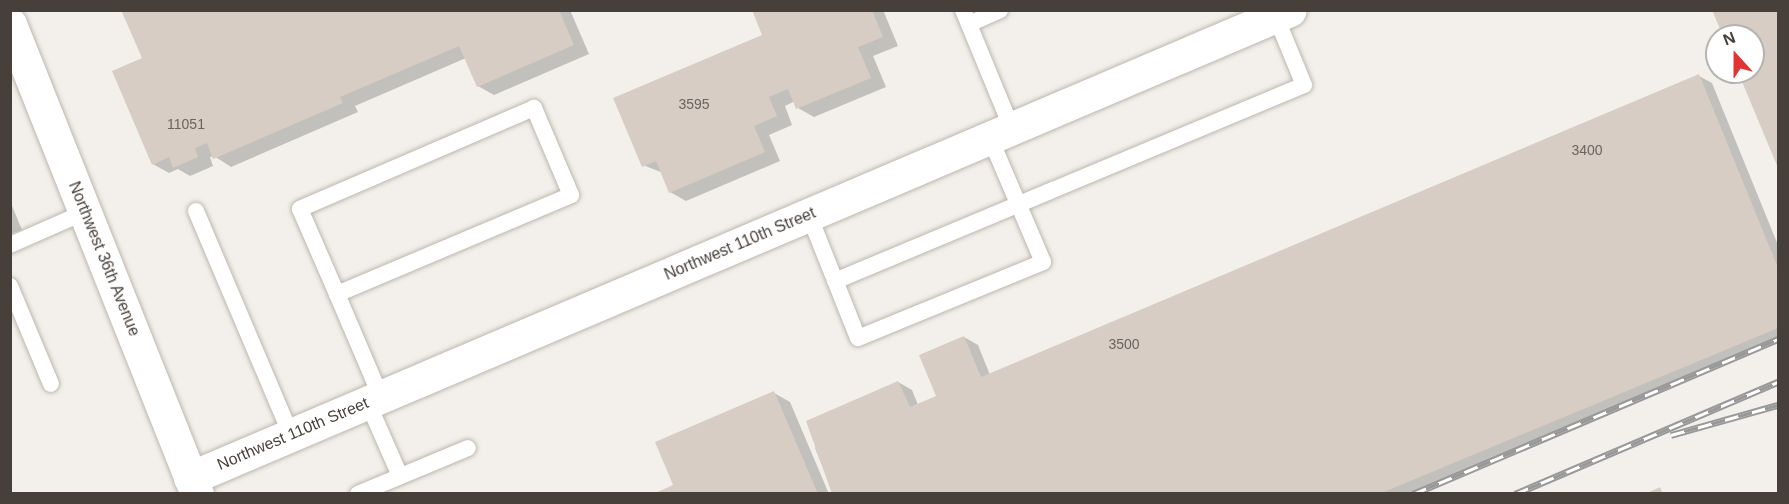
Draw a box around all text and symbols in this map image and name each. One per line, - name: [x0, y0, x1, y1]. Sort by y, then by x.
- north arrow: [1705, 24, 1765, 84]
- text: N: [1721, 29, 1738, 49]
- house number: 3595: [678, 96, 710, 112]
- house number: 11051: [167, 116, 205, 132]
- house number: 3400: [1571, 142, 1603, 158]
- street label: Northwest 36th Avenue: [64, 178, 144, 340]
- street label: Northwest 110th Street: [661, 203, 819, 285]
- house number: 3500: [1108, 336, 1140, 352]
- street label: Northwest 110th Street: [214, 393, 372, 475]

